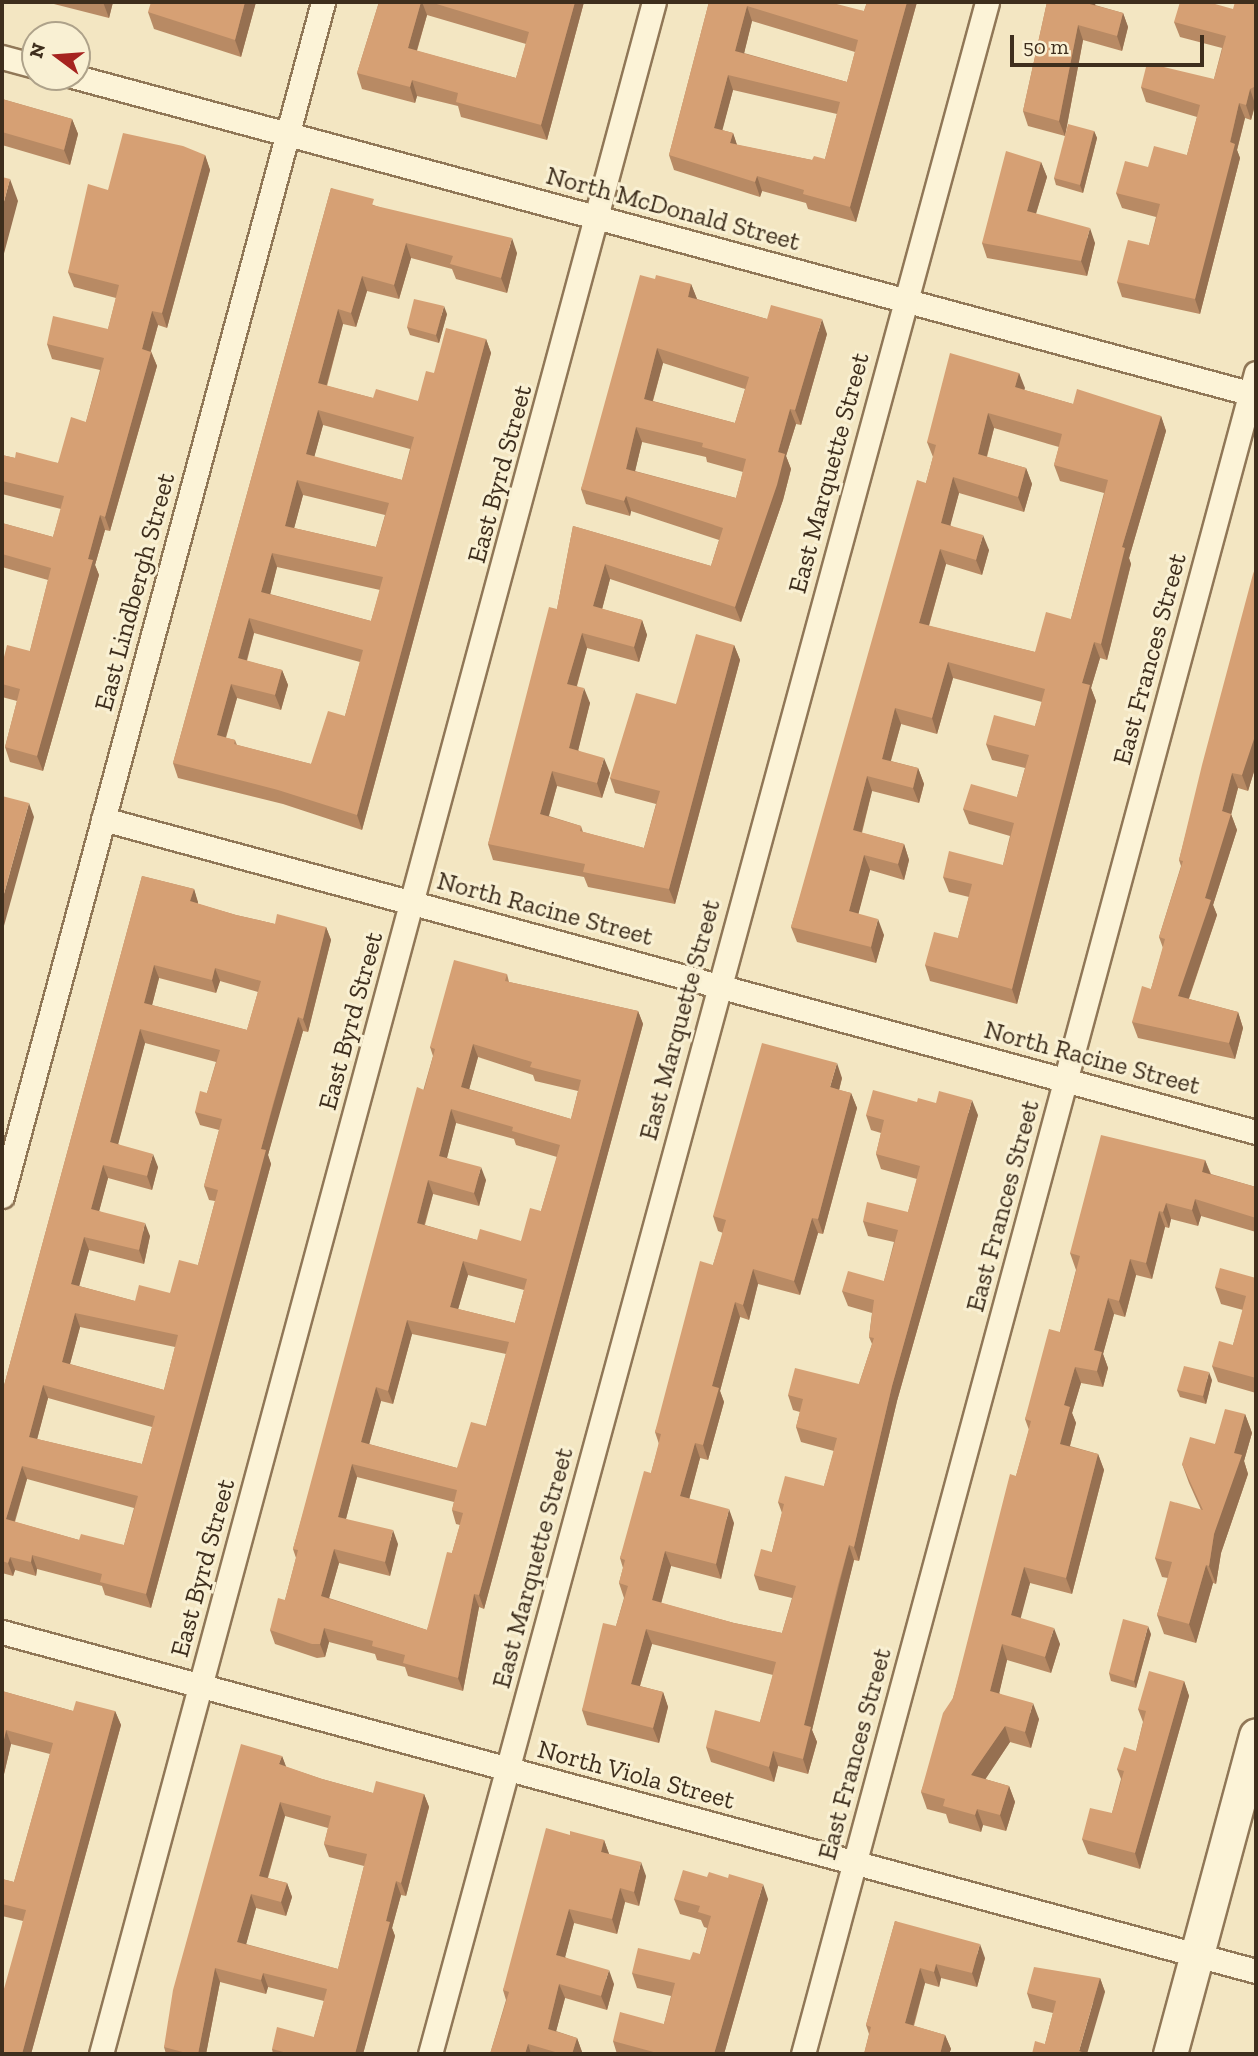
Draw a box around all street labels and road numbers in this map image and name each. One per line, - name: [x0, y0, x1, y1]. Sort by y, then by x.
- street label: North McDonald Street: [543, 160, 803, 258]
- street label: East Marquette Street: [782, 349, 876, 597]
- street label: East Byrd Street: [461, 382, 539, 566]
- street label: East Lindbergh Street: [88, 469, 182, 715]
- street label: East Frances Street: [1107, 550, 1193, 768]
- street label: North Racine Street: [434, 865, 656, 953]
- street label: East Marquette Street: [633, 896, 727, 1144]
- street label: East Byrd Street: [312, 929, 390, 1113]
- street label: North Racine Street: [981, 1014, 1203, 1102]
- street label: East Frances Street: [960, 1097, 1046, 1315]
- street label: East Marquette Street: [486, 1444, 580, 1692]
- street label: East Byrd Street: [164, 1476, 242, 1660]
- street label: East Frances Street: [812, 1645, 898, 1863]
- street label: North Viola Street: [534, 1734, 738, 1816]

